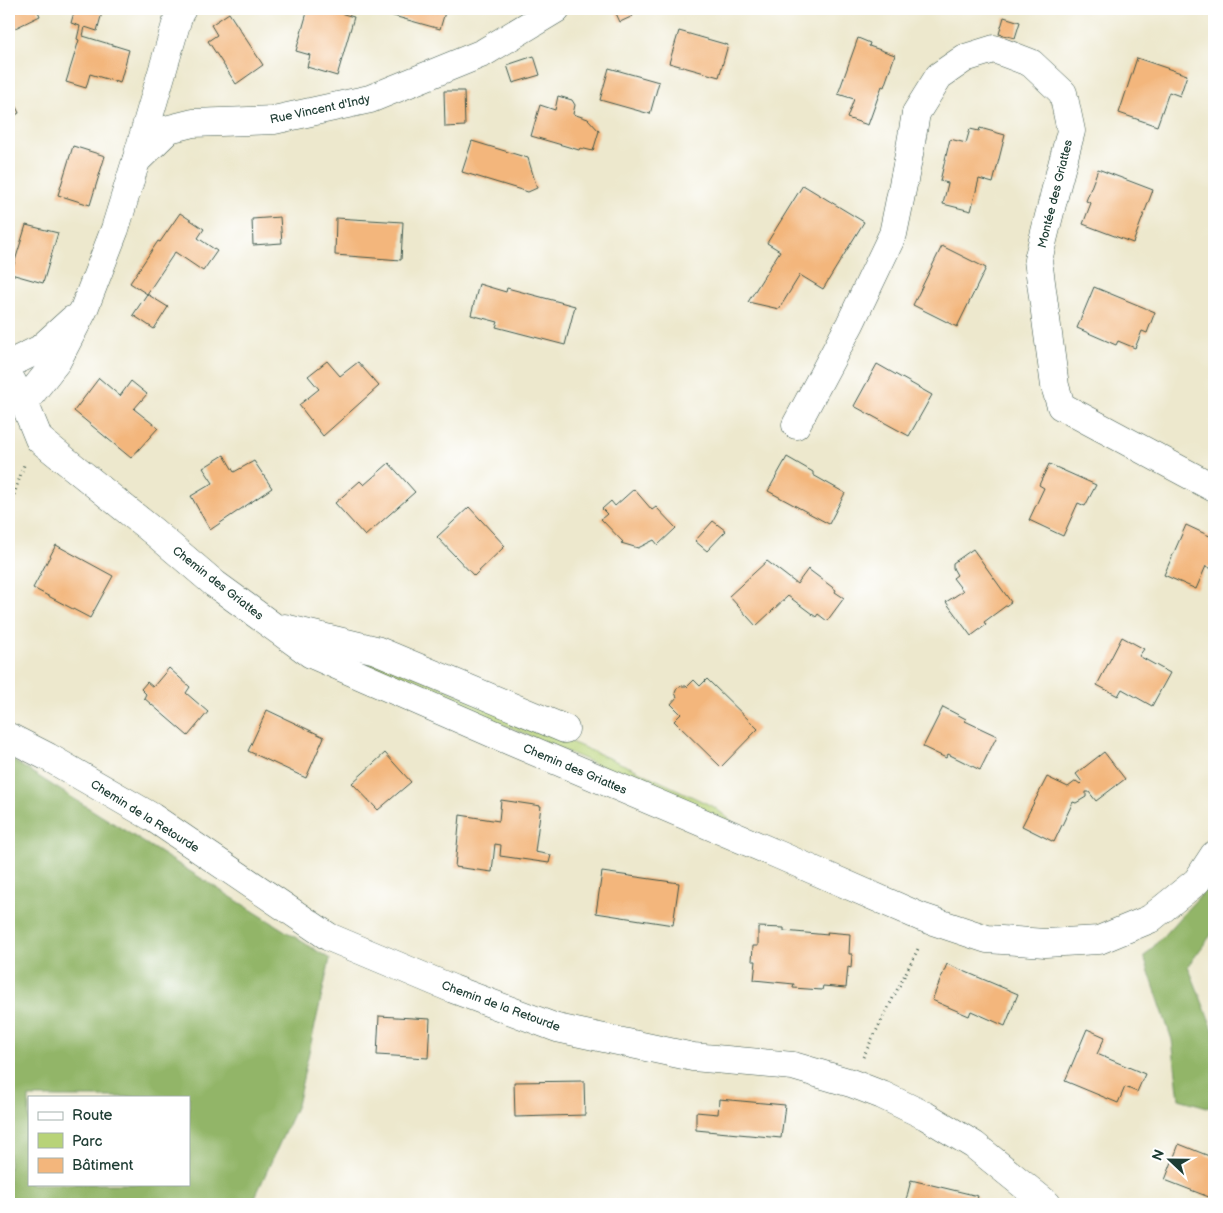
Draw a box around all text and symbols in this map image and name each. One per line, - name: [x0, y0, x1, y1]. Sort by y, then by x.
- street label: Rue Vincent d'Indy: [269, 91, 372, 127]
- street label: Montée des Griattes: [1035, 138, 1076, 250]
- street label: Chemin des Griattes: [169, 543, 266, 624]
- street label: Chemin des Griattes: [521, 741, 629, 798]
- street label: Chemin de la Retourde: [88, 777, 202, 856]
- street label: Chemin de la Retourde: [439, 978, 562, 1035]
- legend: [28, 1096, 190, 1186]
- text: Route: [72, 1106, 113, 1125]
- text: Parc: [72, 1132, 102, 1151]
- north arrow: [1146, 1136, 1196, 1186]
- text: N: [1149, 1147, 1168, 1163]
- text: Bâtiment: [72, 1156, 134, 1175]

